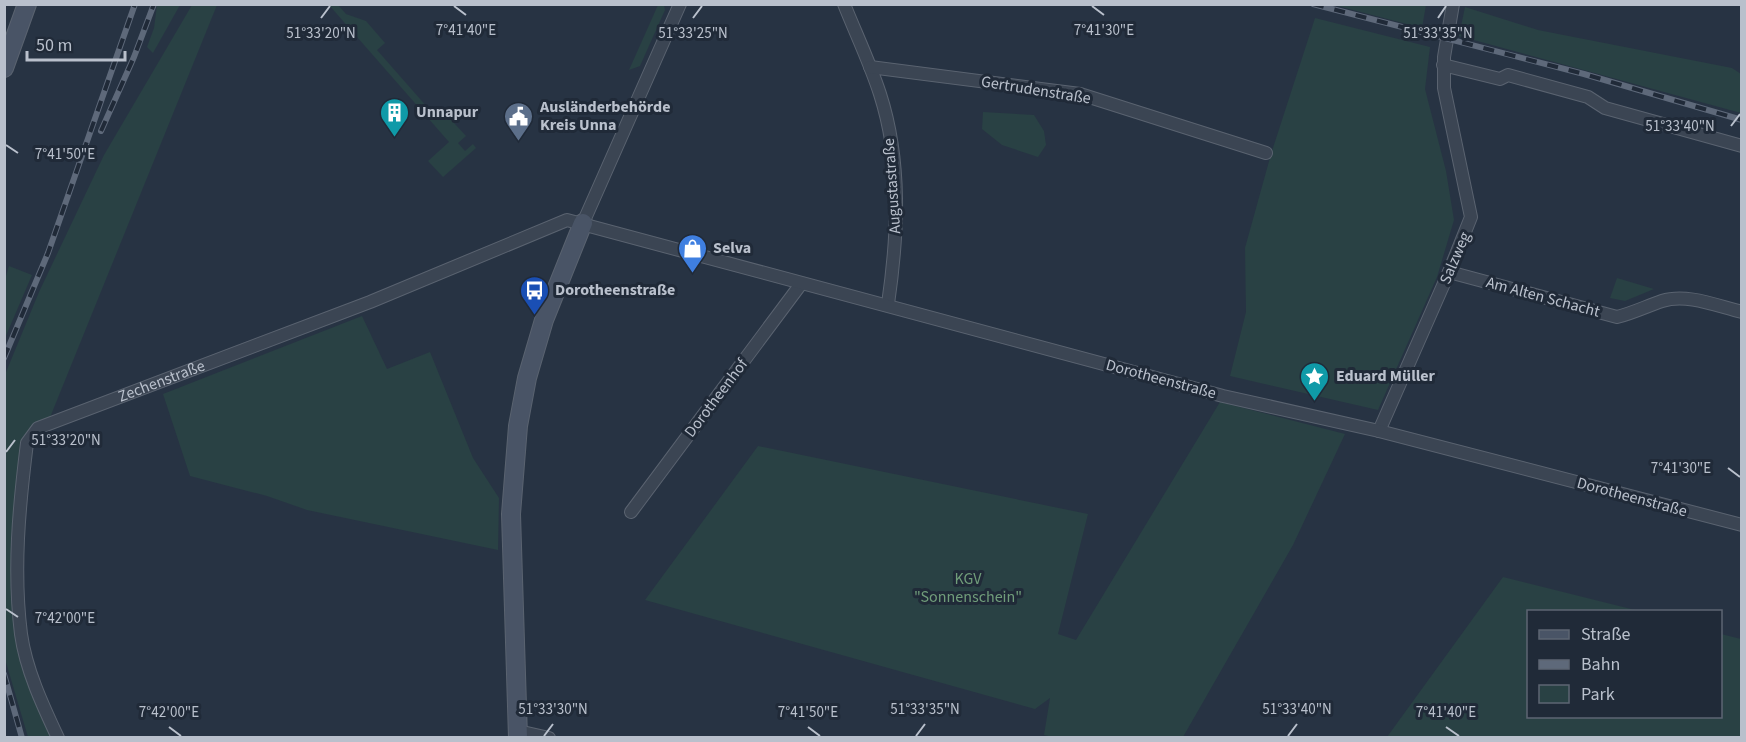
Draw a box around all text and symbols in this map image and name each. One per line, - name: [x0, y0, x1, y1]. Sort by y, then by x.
- text: 7°41'40"E: [436, 20, 496, 41]
- text: 7°41'30"E: [1074, 20, 1134, 41]
- text: 51°33'20"N: [286, 23, 356, 44]
- text: 51°33'25"N: [658, 23, 728, 44]
- text: 51°33'35"N: [1403, 23, 1473, 44]
- scale bar: [27, 24, 124, 62]
- text: 50 m: [36, 33, 72, 58]
- street label: Gertrudenstraße: [980, 70, 1092, 110]
- building icon: Unnapur: [379, 96, 411, 138]
- place label: Ausländerbehörde Kreis Unna: [539, 96, 670, 136]
- public building icon: Ausländerbehörde Kreis Unna: [503, 100, 535, 142]
- place label: Unnapur: [416, 101, 479, 123]
- text: 51°33'40"N: [1645, 116, 1715, 137]
- street label: Augustastraße: [878, 137, 906, 235]
- text: 7°41'50"E: [35, 144, 95, 165]
- street label: Salzweg: [1434, 228, 1476, 288]
- shop icon: Selva: [676, 232, 708, 274]
- place label: Selva: [713, 237, 751, 259]
- street label: Am Alten Schacht: [1484, 271, 1603, 323]
- bus stop icon: Dorotheenstraße: [518, 274, 550, 316]
- place label: Dorotheenstraße: [555, 279, 675, 301]
- street label: Dorotheenhof: [679, 353, 754, 442]
- street label: Dorotheenstraße: [1103, 354, 1219, 404]
- street label: Zechenstraße: [115, 355, 208, 408]
- place icon: Eduard Müller: [1299, 360, 1331, 402]
- place label: Eduard Müller: [1336, 365, 1436, 387]
- text: 51°33'20"N: [31, 430, 101, 451]
- text: 7°41'30"E: [1651, 458, 1711, 479]
- street label: Dorotheenstraße: [1574, 472, 1690, 522]
- park label: KGV "Sonnenschein": [914, 568, 1022, 608]
- text: 7°42'00"E: [35, 608, 95, 629]
- legend: [1527, 610, 1722, 718]
- text: Straße: [1581, 622, 1631, 647]
- text: Bahn: [1581, 652, 1620, 677]
- text: Park: [1581, 682, 1615, 707]
- text: 51°33'30"N: [518, 699, 588, 720]
- text: 51°33'35"N: [890, 699, 960, 720]
- text: 51°33'40"N: [1262, 699, 1332, 720]
- text: 7°42'00"E: [139, 702, 199, 723]
- text: 7°41'50"E: [778, 702, 838, 723]
- text: 7°41'40"E: [1416, 702, 1476, 723]

